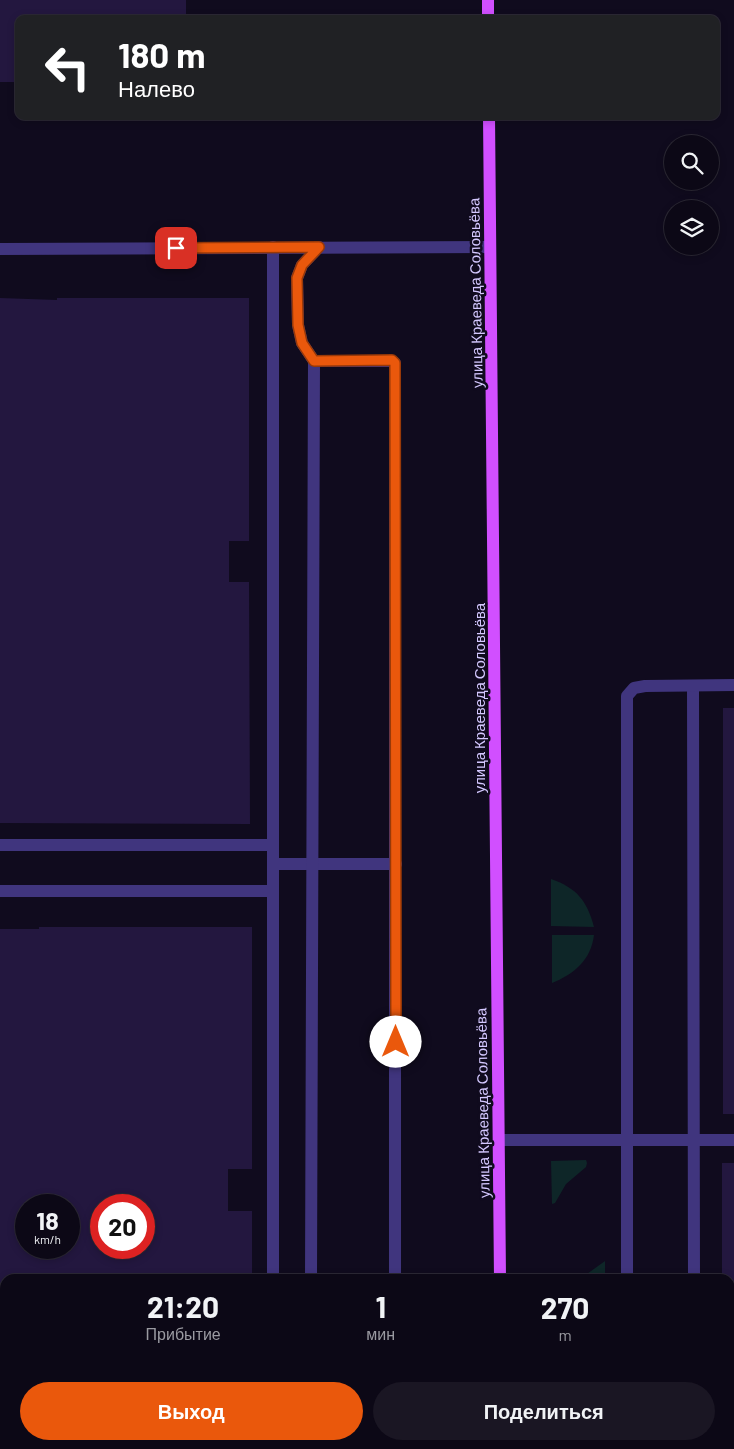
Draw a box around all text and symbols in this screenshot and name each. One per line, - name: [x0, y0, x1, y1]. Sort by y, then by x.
- text: 180 m: [118, 33, 206, 75]
- icon: left: [35, 35, 100, 100]
- text: Налево: [118, 75, 195, 101]
- map controls: [664, 135, 719, 255]
- button: search: [664, 135, 719, 190]
- street label: улица Краеведа Соловьёва: [464, 197, 486, 388]
- button: layers: [664, 200, 719, 255]
- pin: [155, 227, 197, 269]
- icon: arrive: [162, 234, 190, 262]
- street label: улица Краеведа Соловьёва: [470, 602, 488, 793]
- street label: улица Краеведа Соловьёва: [471, 1007, 493, 1198]
- position arrow: [369, 1015, 421, 1067]
- speed limit sign: 20: [90, 1194, 155, 1259]
- text: 18: [36, 1205, 59, 1235]
- text: km/h: [34, 1232, 61, 1246]
- text: 21:20: [147, 1288, 219, 1324]
- text: 1: [375, 1288, 386, 1324]
- text: 270: [541, 1289, 589, 1325]
- text: Прибытие: [146, 1324, 221, 1343]
- text: мин: [366, 1324, 395, 1343]
- text: m: [558, 1325, 572, 1344]
- button: Выход: [20, 1382, 363, 1440]
- button: Поделиться: [373, 1382, 715, 1440]

